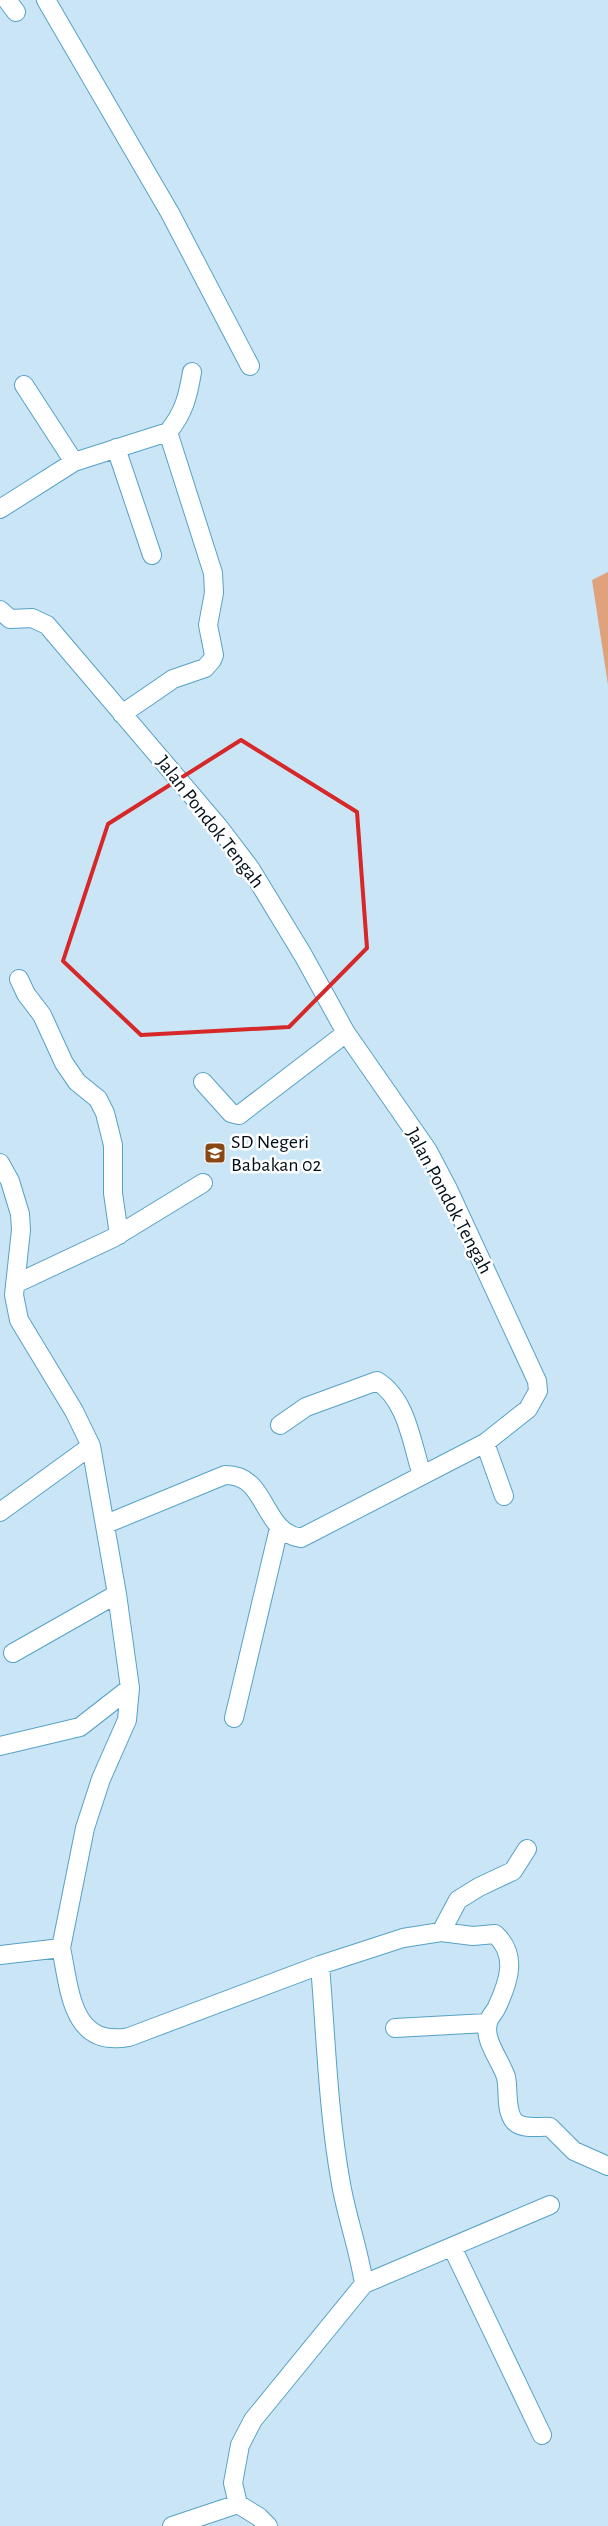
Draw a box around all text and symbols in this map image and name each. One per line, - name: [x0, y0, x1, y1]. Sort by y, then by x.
- street label: Jalan Pondok Tengah: [152, 752, 268, 892]
- street label: Jalan Pondok Tengah: [402, 1125, 496, 1277]
- place label: SD Negeri Babakan 02: [231, 1132, 322, 1175]
- school or university icon: SD Negeri Babakan 02: [203, 1141, 227, 1165]

